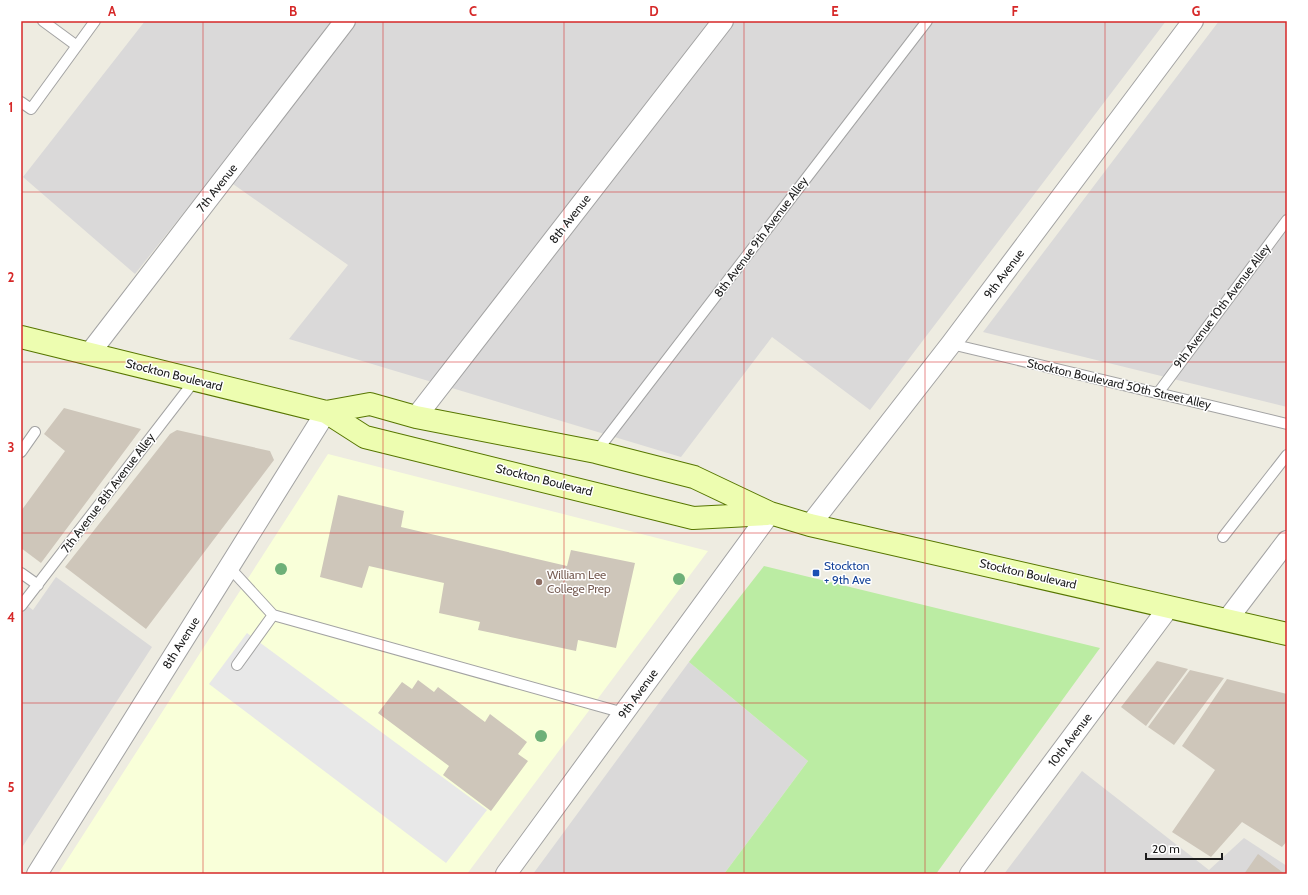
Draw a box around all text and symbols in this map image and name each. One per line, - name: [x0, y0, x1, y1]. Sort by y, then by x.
- text: A: [108, 3, 117, 19]
- text: B: [289, 3, 297, 19]
- text: C: [469, 3, 477, 19]
- text: D: [649, 3, 659, 19]
- text: E: [831, 3, 839, 19]
- text: F: [1012, 3, 1019, 19]
- text: G: [1192, 3, 1201, 19]
- text: 1: [9, 99, 13, 115]
- street label: 7th Avenue: [193, 160, 240, 215]
- street label: 8th Avenue 9th Avenue Alley: [710, 173, 811, 300]
- street label: 8th Avenue: [546, 191, 594, 246]
- street label: 9th Avenue 10th Avenue Alley: [1170, 240, 1273, 371]
- street label: 9th Avenue: [980, 246, 1027, 301]
- text: 2: [8, 269, 15, 285]
- street label: Stockton Boulevard: [124, 355, 224, 394]
- street label: Stockton Boulevard 50th Street Alley: [1026, 355, 1213, 412]
- street label: 7th Avenue 8th Avenue Alley: [58, 430, 158, 556]
- text: 3: [7, 439, 15, 455]
- street label: Stockton Boulevard: [494, 460, 594, 499]
- street label: Stockton Boulevard: [978, 555, 1078, 592]
- place label: Stockton + 9th Ave: [824, 558, 871, 587]
- place label: William Lee College Prep: [547, 567, 611, 596]
- marker: Stockton + 9th Ave: [811, 568, 821, 578]
- marker: William Lee College Prep: [534, 577, 544, 587]
- text: 4: [7, 609, 15, 625]
- street label: 8th Avenue: [159, 614, 202, 672]
- street label: 9th Avenue: [614, 666, 661, 722]
- street label: 10th Avenue: [1044, 710, 1095, 770]
- text: 5: [8, 779, 15, 795]
- scale bar: [1146, 835, 1222, 861]
- text: 20 m: [1152, 841, 1180, 856]

